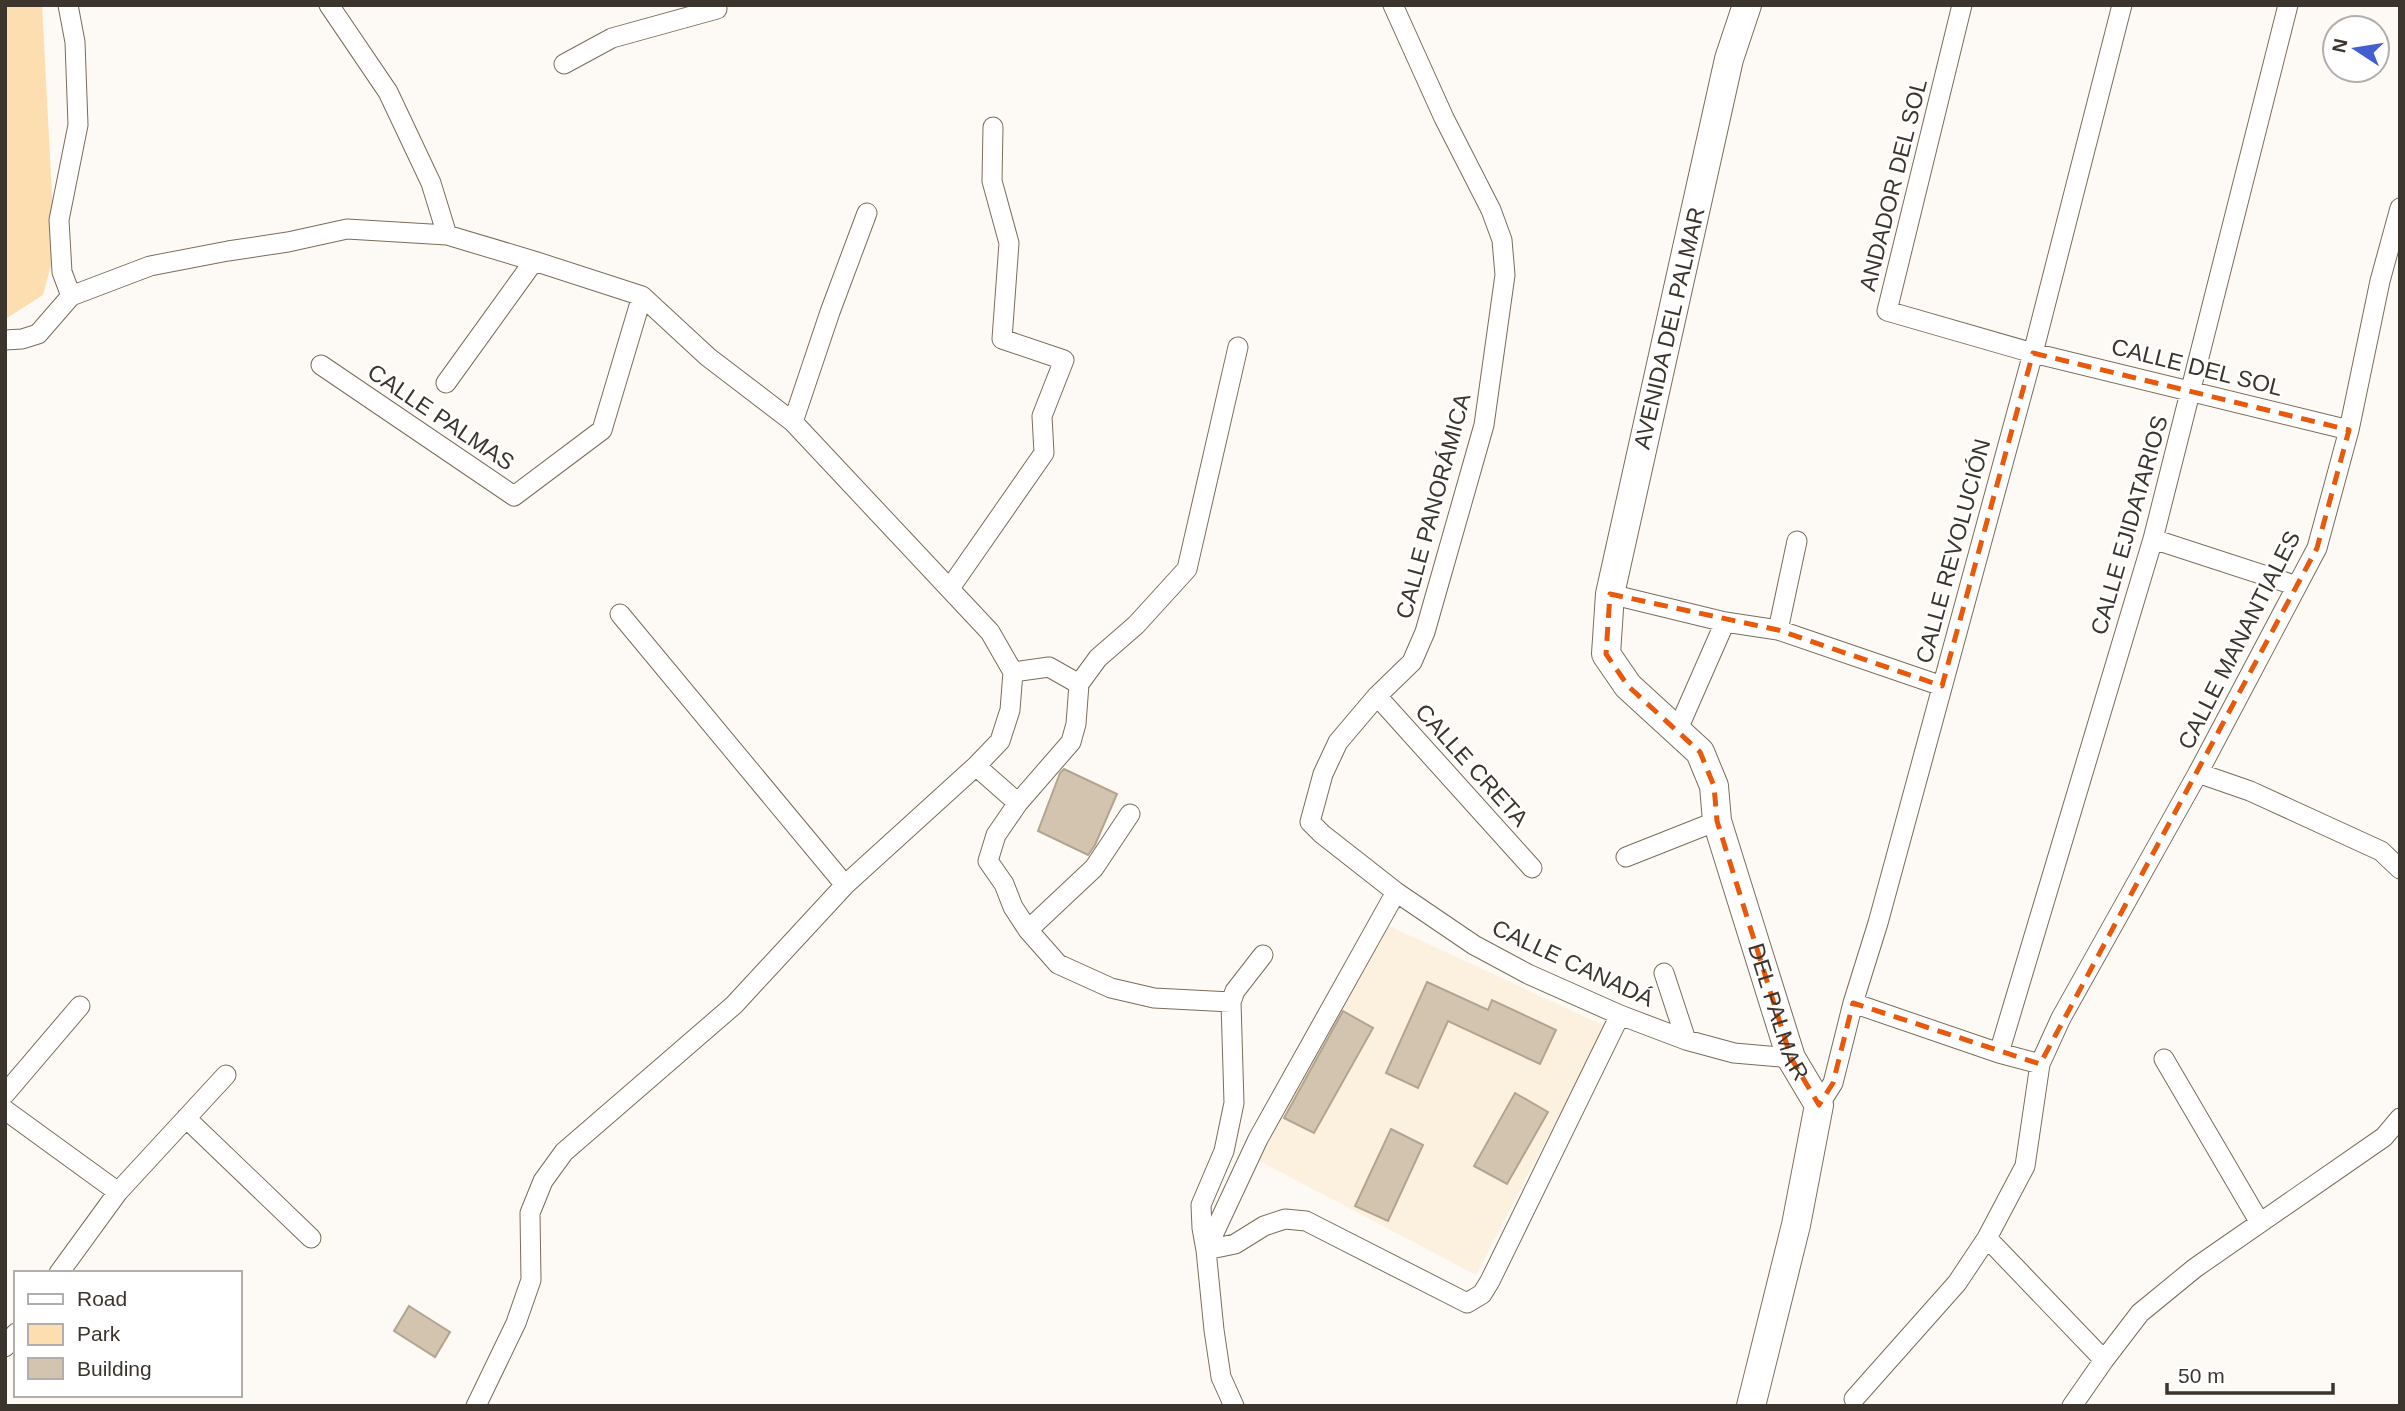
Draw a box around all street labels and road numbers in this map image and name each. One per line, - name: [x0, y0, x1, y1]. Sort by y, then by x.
- street label: ANDADOR DEL SOL: [1854, 76, 1932, 294]
- street label: AVENIDA DEL PALMAR: [1628, 204, 1710, 452]
- street label: CALLE DEL SOL: [2109, 333, 2286, 401]
- street label: CALLE PALMAS: [363, 358, 519, 476]
- street label: CALLE PANORÁMICA: [1390, 390, 1476, 622]
- street label: CALLE EJIDATARIOS: [2085, 412, 2173, 638]
- street label: CALLE REVOLUCIÓN: [1911, 436, 1995, 666]
- street label: CALLE MANANTIALES: [2173, 526, 2305, 754]
- street label: CALLE CRETA: [1410, 699, 1534, 832]
- street label: CALLE CANADÁ: [1488, 914, 1658, 1012]
- street label: DEL PALMAR: [1743, 940, 1814, 1085]

